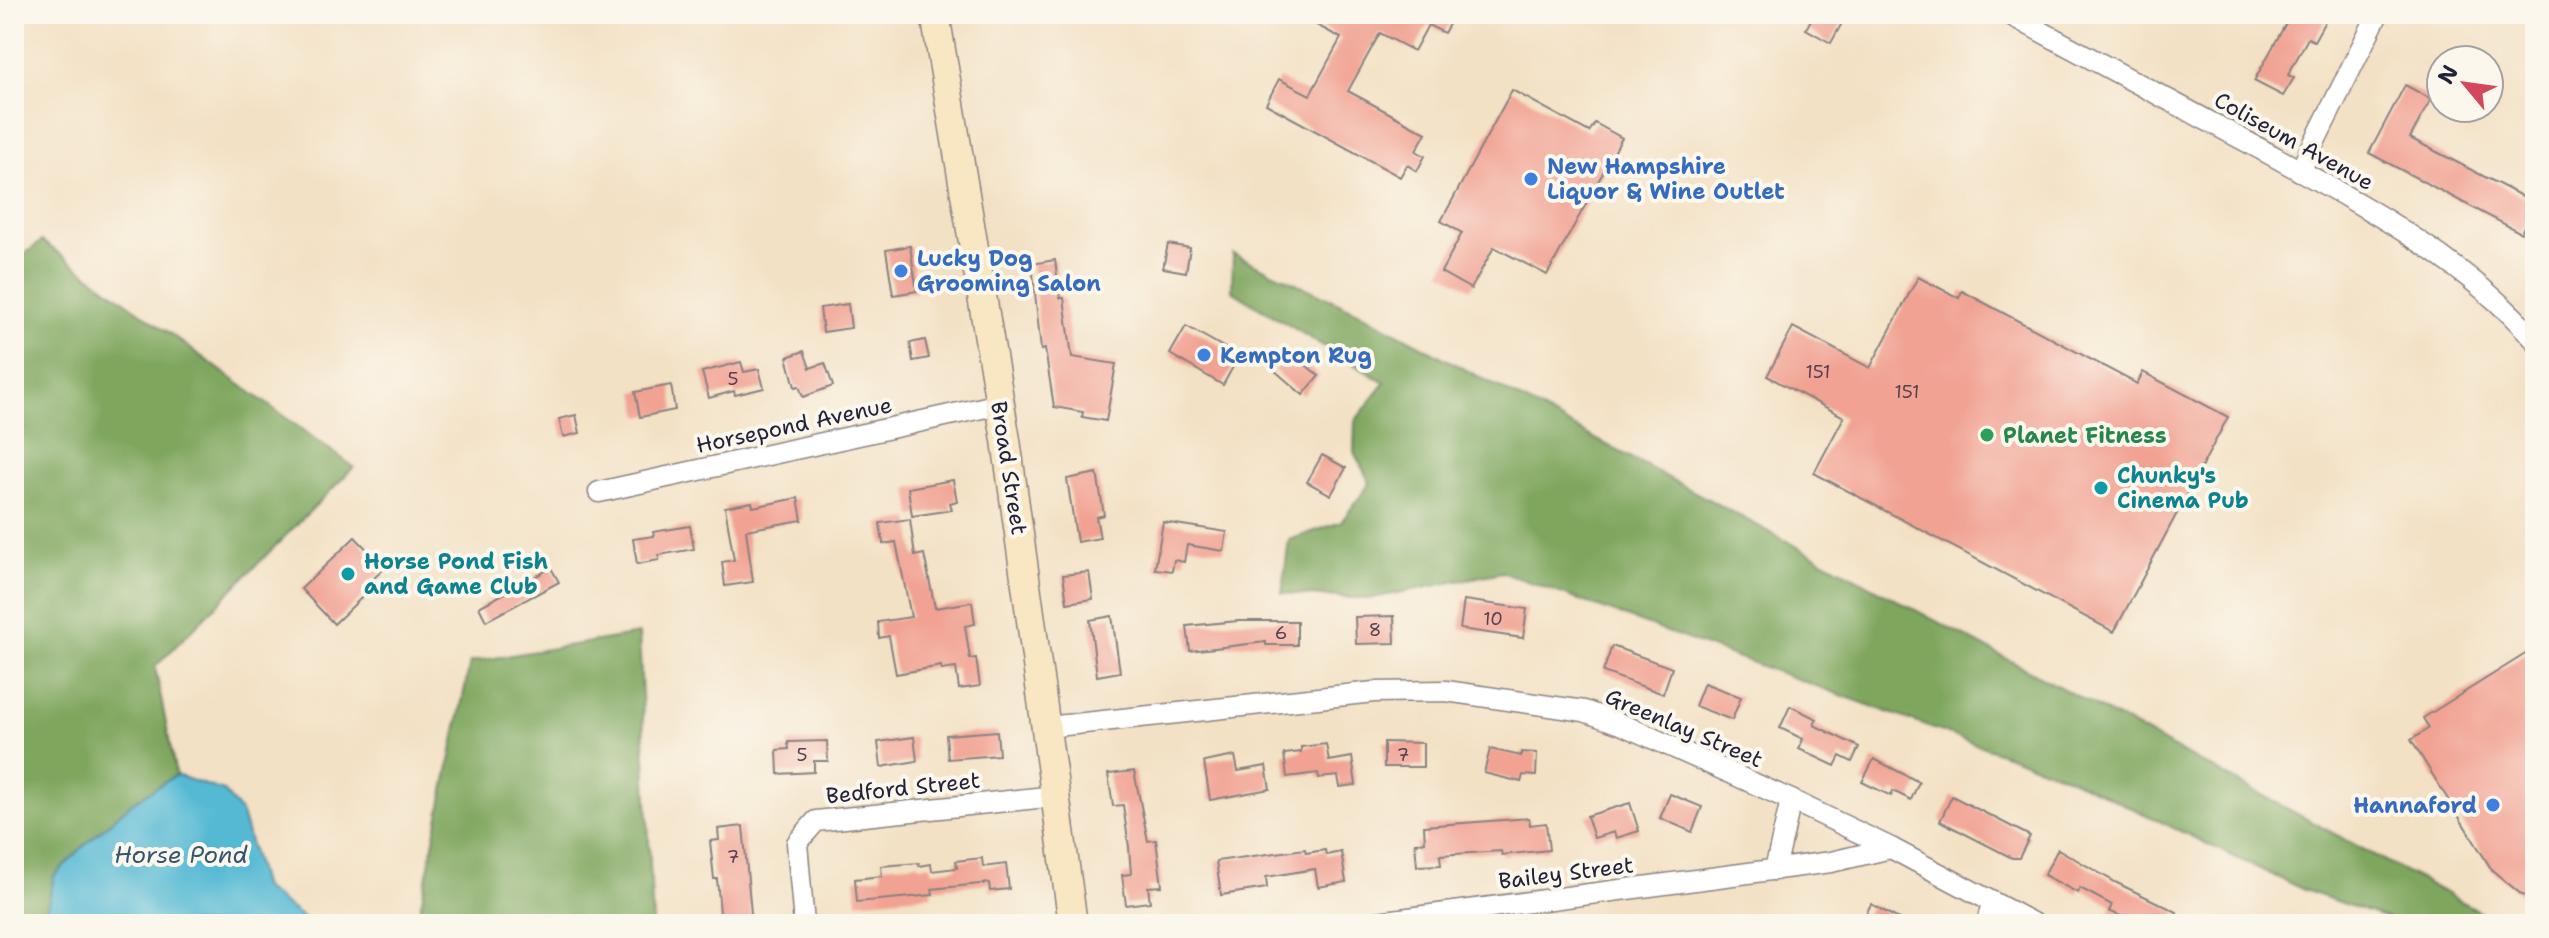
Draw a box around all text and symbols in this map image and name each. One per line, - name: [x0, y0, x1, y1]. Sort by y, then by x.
- north arrow: [2425, 44, 2505, 124]
- text: N: [2431, 60, 2465, 89]
- street label: Coliseum Avenue: [2209, 85, 2379, 197]
- place label: New Hampshire Liquor & Wine Outlet: [1547, 152, 1785, 206]
- marker: New Hampshire Liquor & Wine Outlet: [1522, 170, 1540, 188]
- place label: Lucky Dog Grooming Salon: [917, 244, 1101, 298]
- marker: Lucky Dog Grooming Salon: [892, 262, 910, 280]
- place label: Kempton Rug: [1220, 341, 1372, 370]
- marker: Kempton Rug: [1195, 346, 1213, 364]
- house number: 151: [1805, 360, 1831, 384]
- house number: 5: [727, 367, 739, 391]
- house number: 151: [1894, 380, 1920, 404]
- street label: Horsepond Avenue: [693, 390, 895, 460]
- street label: Broad Street: [984, 399, 1034, 537]
- place label: Planet Fitness: [2003, 421, 2167, 450]
- marker: Planet Fitness: [1978, 426, 1996, 444]
- place label: Chunky's Cinema Pub: [2117, 461, 2249, 515]
- marker: Chunky's Cinema Pub: [2092, 479, 2110, 497]
- place label: Horse Pond Fish and Game Club: [364, 547, 548, 601]
- marker: Horse Pond Fish and Game Club: [339, 565, 357, 583]
- house number: 10: [1483, 607, 1503, 631]
- house number: 8: [1369, 618, 1381, 642]
- house number: 6: [1275, 621, 1287, 645]
- street label: Greenlay Street: [1601, 682, 1767, 774]
- house number: 5: [796, 743, 808, 767]
- house number: 7: [1397, 743, 1409, 767]
- street label: Bedford Street: [825, 765, 981, 811]
- place label: Hannaford: [2353, 791, 2477, 820]
- marker: Hannaford: [2484, 796, 2502, 814]
- water label: Horse Pond: [114, 839, 249, 871]
- house number: 7: [727, 845, 739, 869]
- street label: Bailey Street: [1497, 850, 1635, 896]

